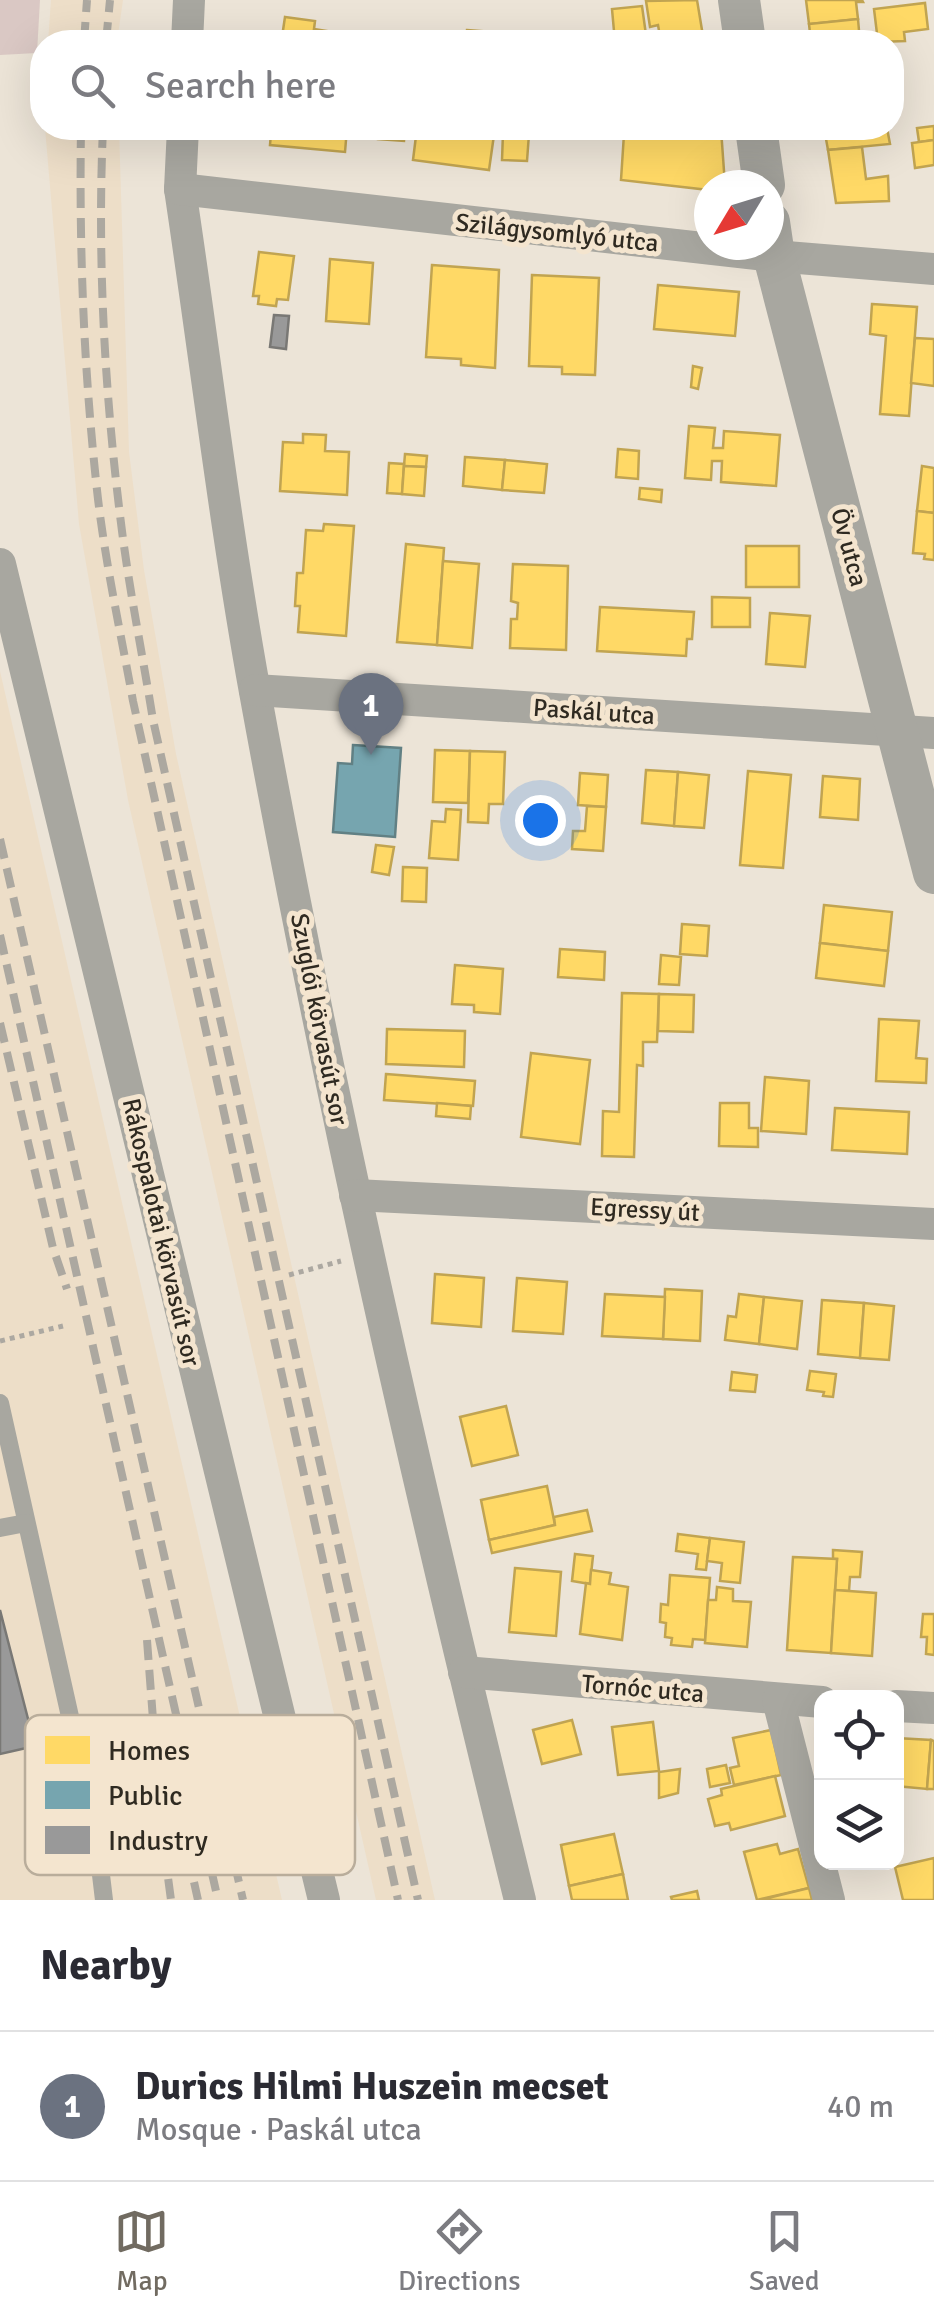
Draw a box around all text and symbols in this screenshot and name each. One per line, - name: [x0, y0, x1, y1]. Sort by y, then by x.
- search box: [30, 30, 904, 140]
- icon: search: [65, 58, 120, 113]
- text: Search here: [145, 62, 337, 109]
- north arrow: [694, 170, 784, 260]
- street label: Szilágysomlyó utca: [454, 206, 660, 259]
- street label: Öv utca: [824, 504, 875, 590]
- pin: 1: [338, 672, 404, 755]
- street label: Paskál utca: [532, 692, 656, 731]
- your location: [515, 795, 566, 846]
- street label: Szuglói körvasút sor: [284, 911, 355, 1128]
- street label: Rákospalotai körvasút sor: [116, 1095, 208, 1370]
- street label: Egressy út: [589, 1191, 701, 1228]
- street label: Tornóc utca: [580, 1668, 706, 1709]
- map controls: [814, 1690, 904, 1870]
- button: locate: [814, 1690, 904, 1780]
- legend: [25, 1715, 355, 1875]
- text: Homes: [108, 1734, 190, 1768]
- text: Public: [108, 1779, 182, 1813]
- button: layers: [814, 1780, 904, 1870]
- text: Industry: [108, 1824, 208, 1858]
- text: Nearby: [40, 1940, 172, 1991]
- text: Durics Hilmi Huszein mecset: [135, 2063, 609, 2110]
- text: 1: [64, 2087, 81, 2126]
- text: 40 m: [827, 2087, 894, 2126]
- text: Mosque · Paskál utca: [135, 2110, 422, 2149]
- tab: Map: [114, 2204, 169, 2298]
- tab: Directions: [398, 2204, 520, 2298]
- tab: Saved: [749, 2204, 820, 2298]

